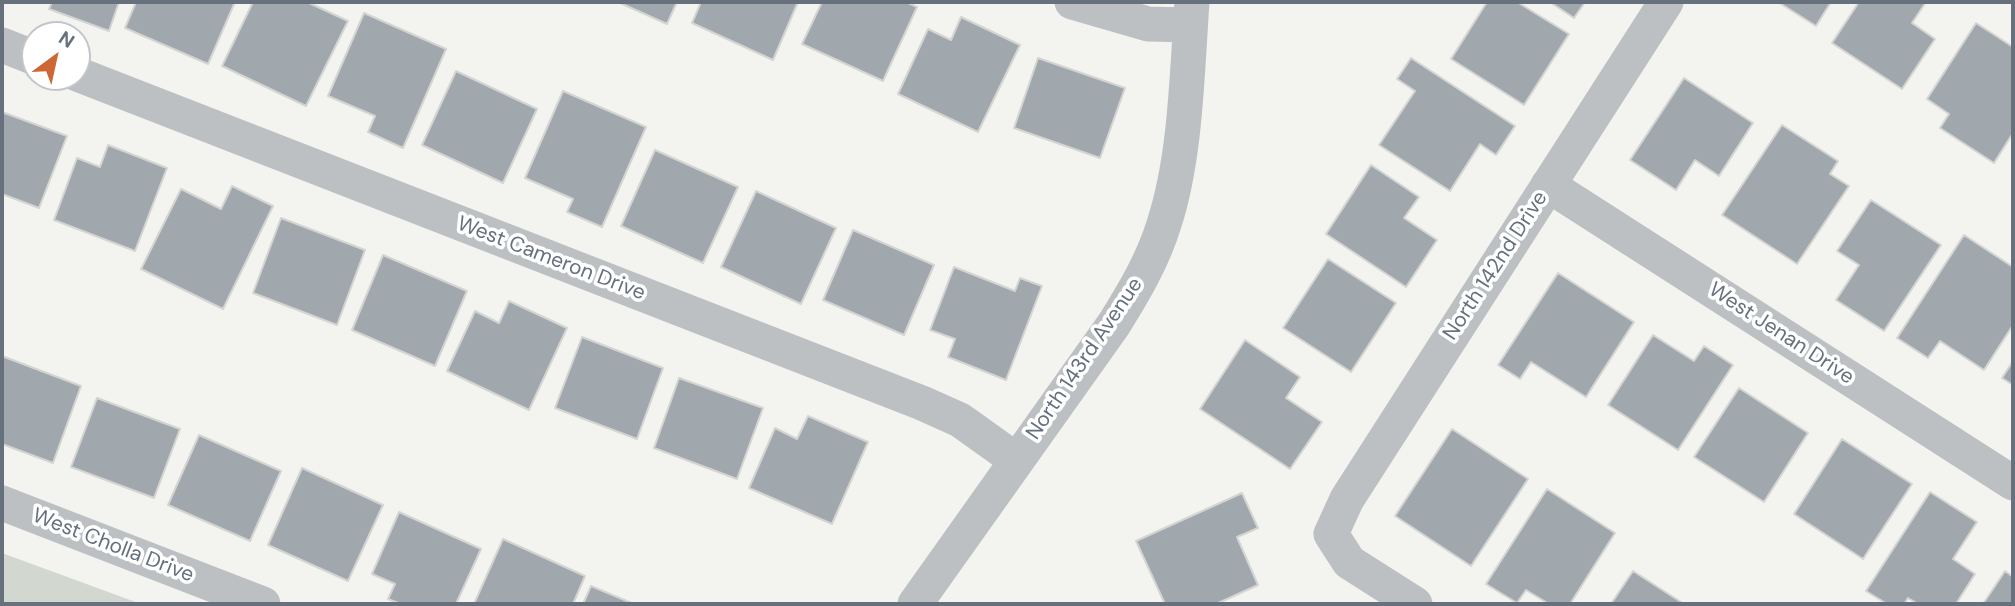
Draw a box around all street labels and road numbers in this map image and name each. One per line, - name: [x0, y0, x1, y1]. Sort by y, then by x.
- street label: North 142nd Drive: [1438, 187, 1554, 345]
- street label: West Cameron Drive: [453, 212, 649, 306]
- street label: North 143rd Avenue: [1021, 273, 1149, 445]
- street label: West Jenan Drive: [1704, 278, 1858, 390]
- street label: West Cholla Drive: [29, 504, 197, 588]

